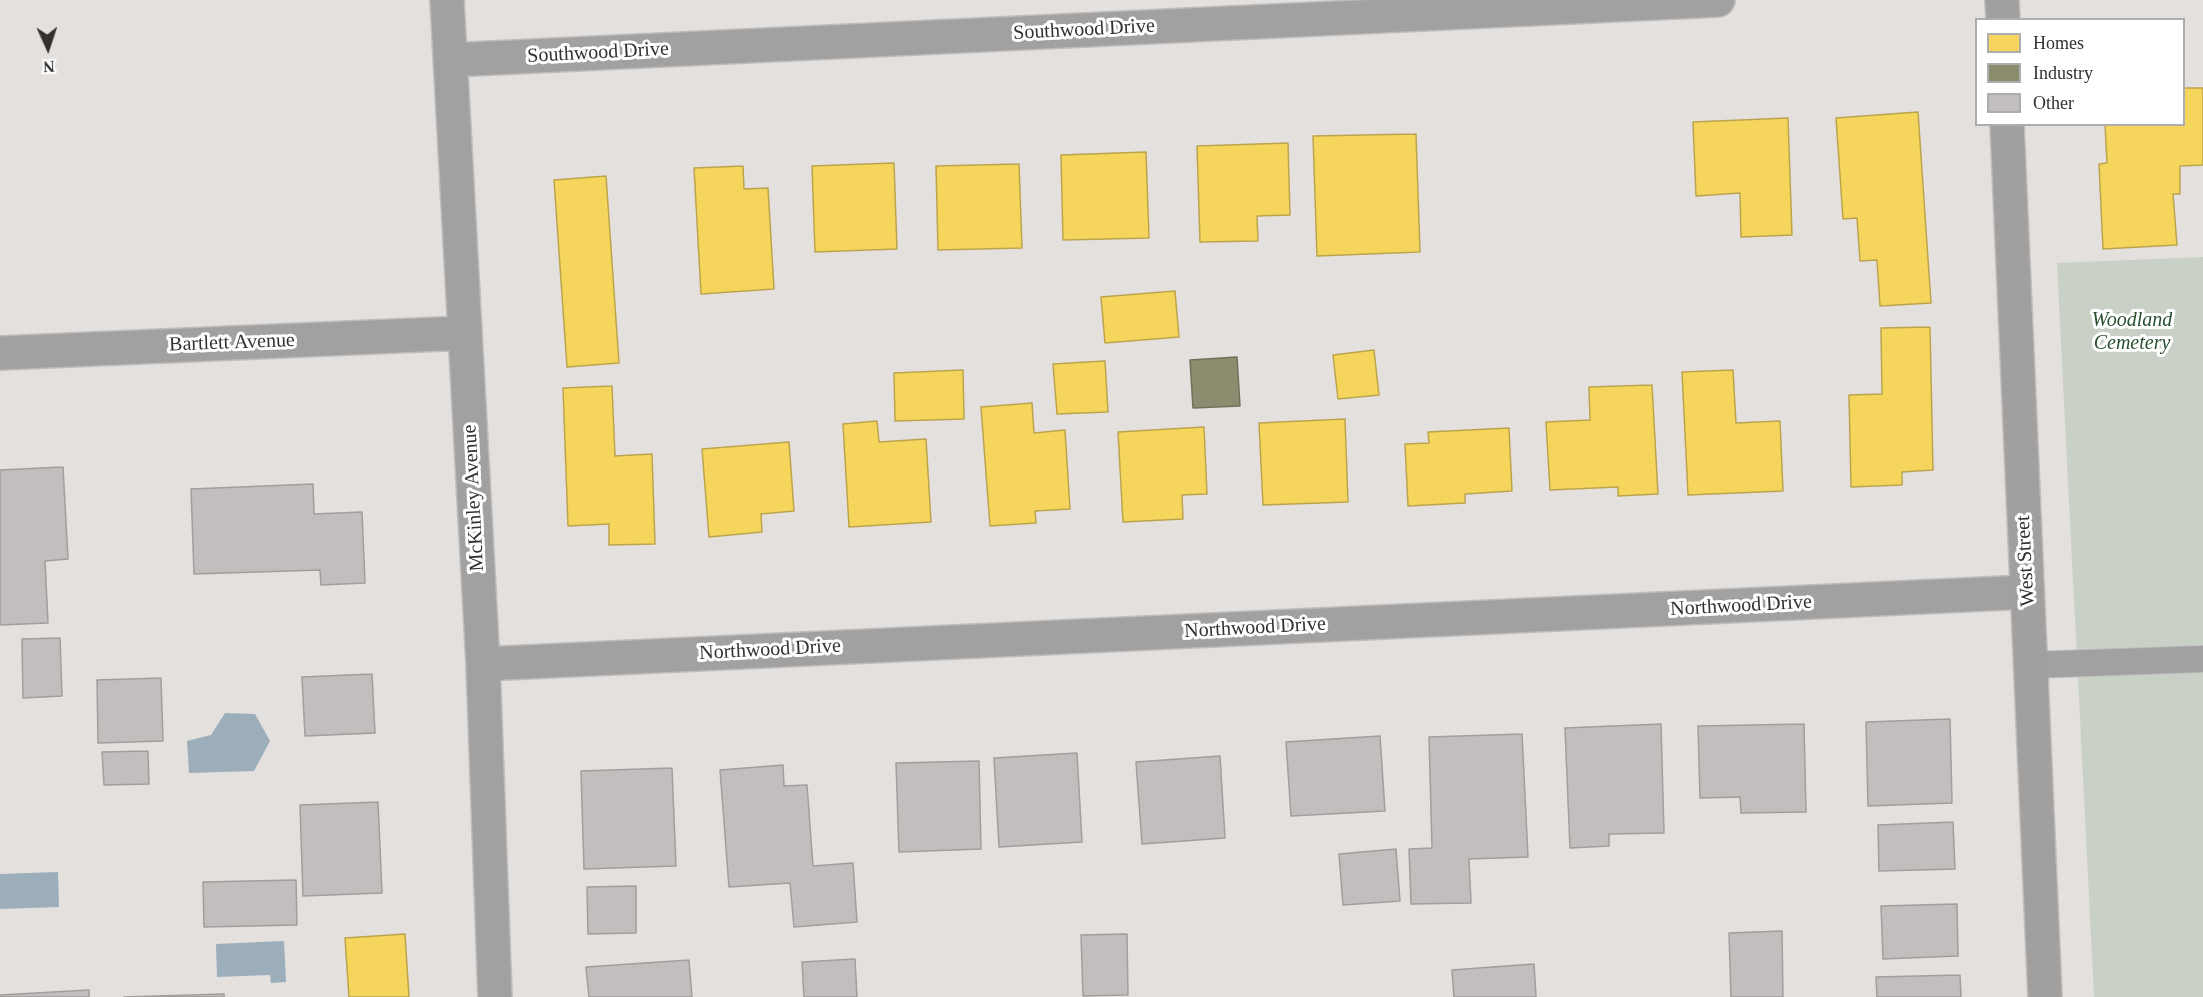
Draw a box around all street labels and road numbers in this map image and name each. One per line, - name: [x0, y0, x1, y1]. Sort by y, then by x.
- street label: Southwood Drive: [1013, 14, 1155, 46]
- street label: Southwood Drive: [527, 37, 669, 69]
- street label: Bartlett Avenue: [169, 329, 295, 357]
- street label: McKinley Avenue: [458, 424, 490, 572]
- street label: West Street: [2012, 515, 2040, 607]
- street label: Northwood Drive: [1670, 590, 1812, 622]
- street label: Northwood Drive: [1184, 612, 1326, 644]
- street label: Northwood Drive: [699, 634, 841, 666]

